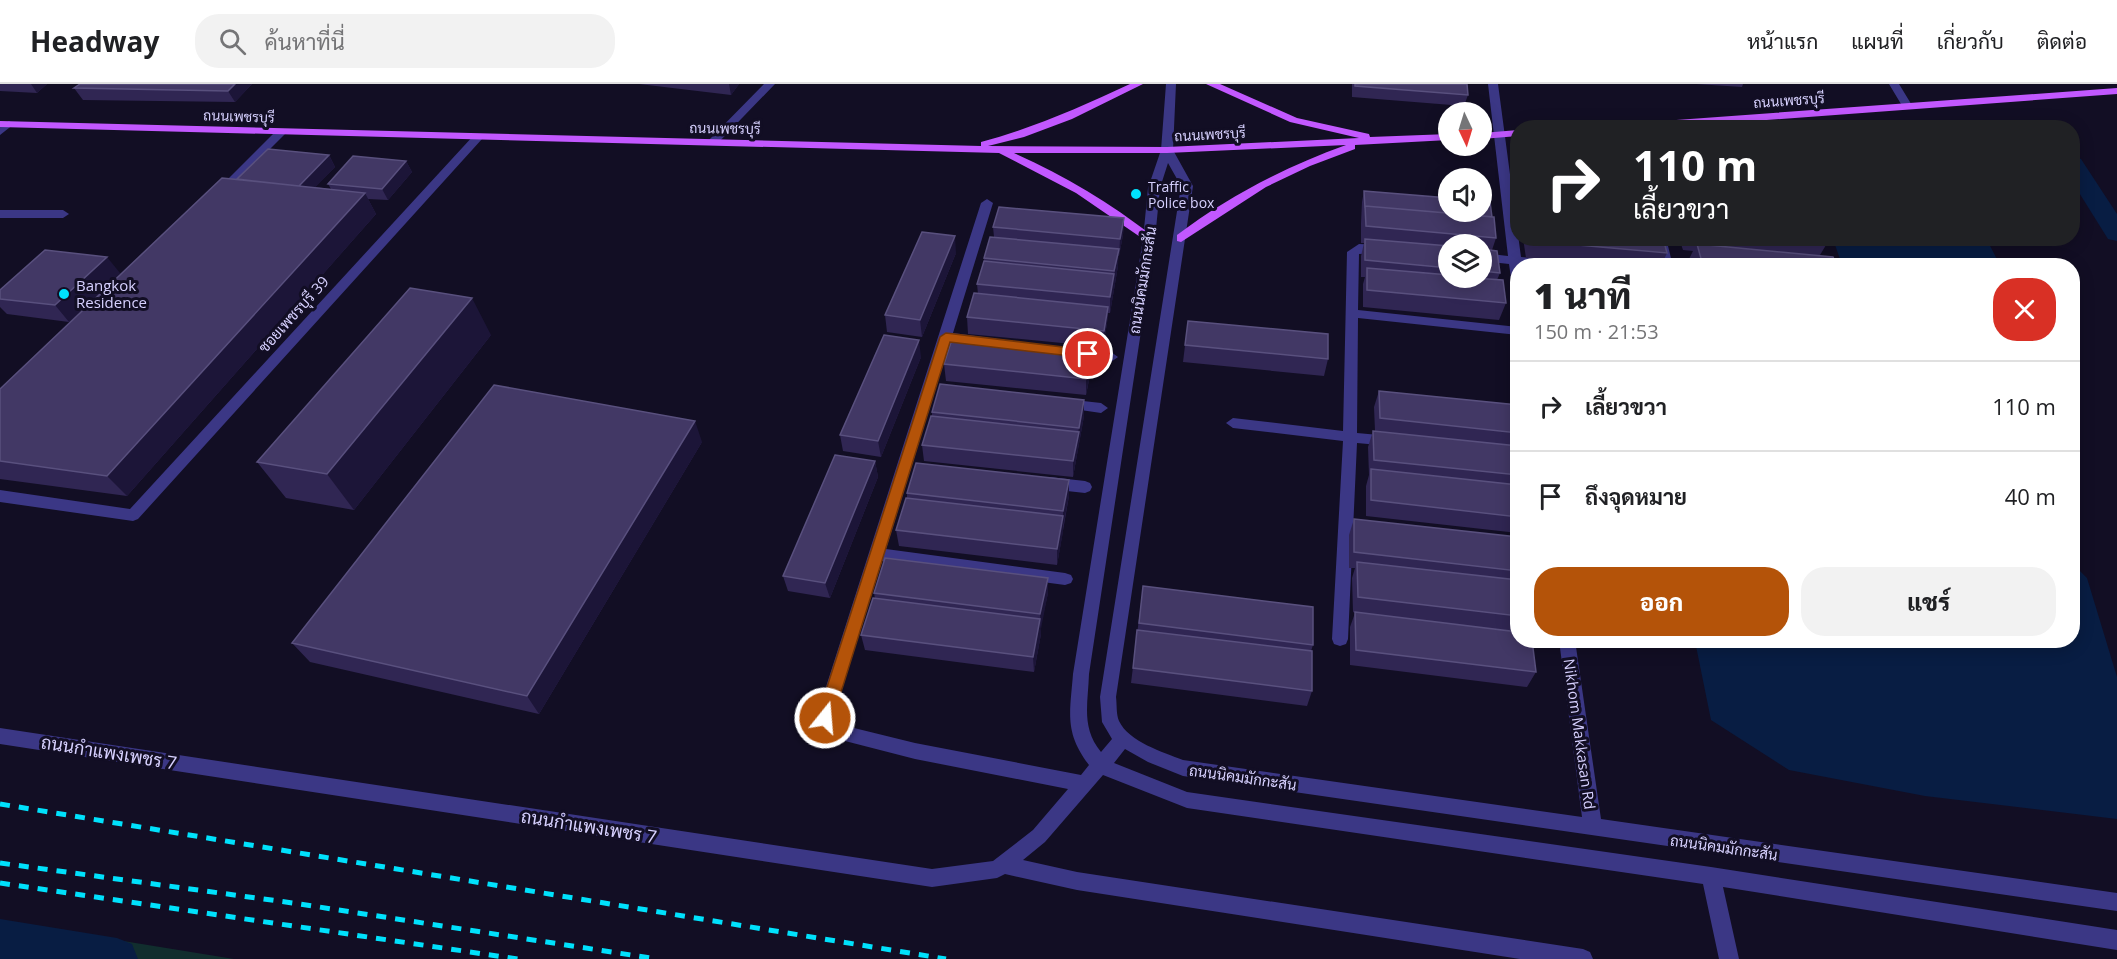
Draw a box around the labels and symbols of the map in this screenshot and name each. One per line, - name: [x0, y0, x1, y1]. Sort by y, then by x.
- street label: ถนนเพชรบุรี: [1753, 88, 1826, 113]
- north arrow: [1438, 102, 1492, 156]
- street label: ถนนเพชรบุรี: [203, 105, 275, 128]
- street label: ถนนเพชรบุรี: [689, 118, 761, 139]
- street label: ถนนเพชรบุรี: [1174, 123, 1246, 146]
- place label: Traffic Police box: [1148, 177, 1215, 212]
- marker: Traffic Police box: [1129, 187, 1143, 201]
- street label: ถนนนิคมมักกะสัน: [1124, 225, 1160, 335]
- street label: ซอยเพชรบุรี 39: [253, 271, 334, 358]
- place label: Bangkok Residence: [76, 275, 147, 312]
- marker: Bangkok Residence: [57, 287, 71, 301]
- pin: [1062, 328, 1113, 379]
- street label: Nikhom Makkasan Rd: [1560, 657, 1600, 811]
- position arrow: [793, 686, 857, 750]
- street label: ถนนกำแพงเพชร 7: [39, 729, 179, 775]
- street label: ถนนนิคมมักกะสัน: [1188, 760, 1298, 794]
- street label: ถนนกำแพงเพชร 7: [519, 803, 659, 849]
- street label: ถนนนิคมมักกะสัน: [1669, 830, 1779, 864]

